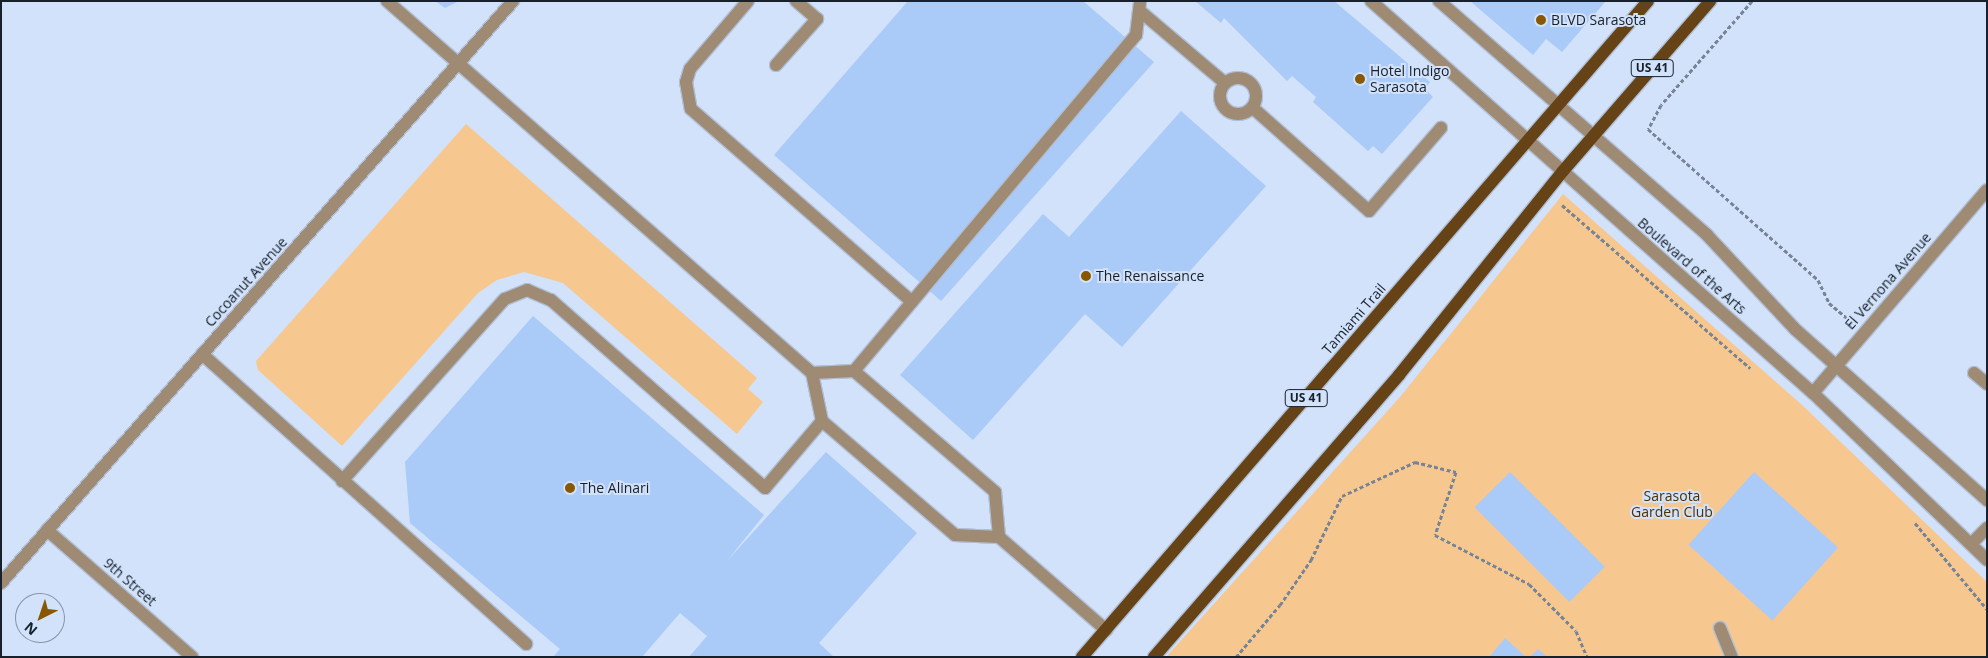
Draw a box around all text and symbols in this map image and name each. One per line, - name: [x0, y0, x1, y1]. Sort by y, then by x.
- place label: BLVD Sarasota: [1551, 12, 1646, 28]
- marker: BLVD Sarasota: [1535, 14, 1547, 26]
- road number: US 41: [1630, 58, 1674, 78]
- place label: Hotel Indigo Sarasota: [1370, 63, 1449, 95]
- marker: Hotel Indigo Sarasota: [1354, 73, 1366, 85]
- street label: Boulevard of the Arts: [1634, 214, 1750, 318]
- street label: El Vernona Avenue: [1841, 229, 1935, 333]
- street label: Cocoanut Avenue: [201, 234, 291, 330]
- place label: The Renaissance: [1096, 268, 1204, 284]
- marker: The Renaissance: [1080, 270, 1092, 282]
- street label: Tamiami Trail: [1319, 280, 1389, 358]
- road number: US 41: [1284, 388, 1328, 408]
- place label: The Alinari: [580, 480, 649, 496]
- marker: The Alinari: [564, 482, 576, 494]
- park label: Sarasota Garden Club: [1631, 488, 1713, 520]
- street label: 9th Street: [100, 555, 160, 609]
- north arrow: [15, 593, 65, 643]
- text: N: [20, 618, 41, 640]

